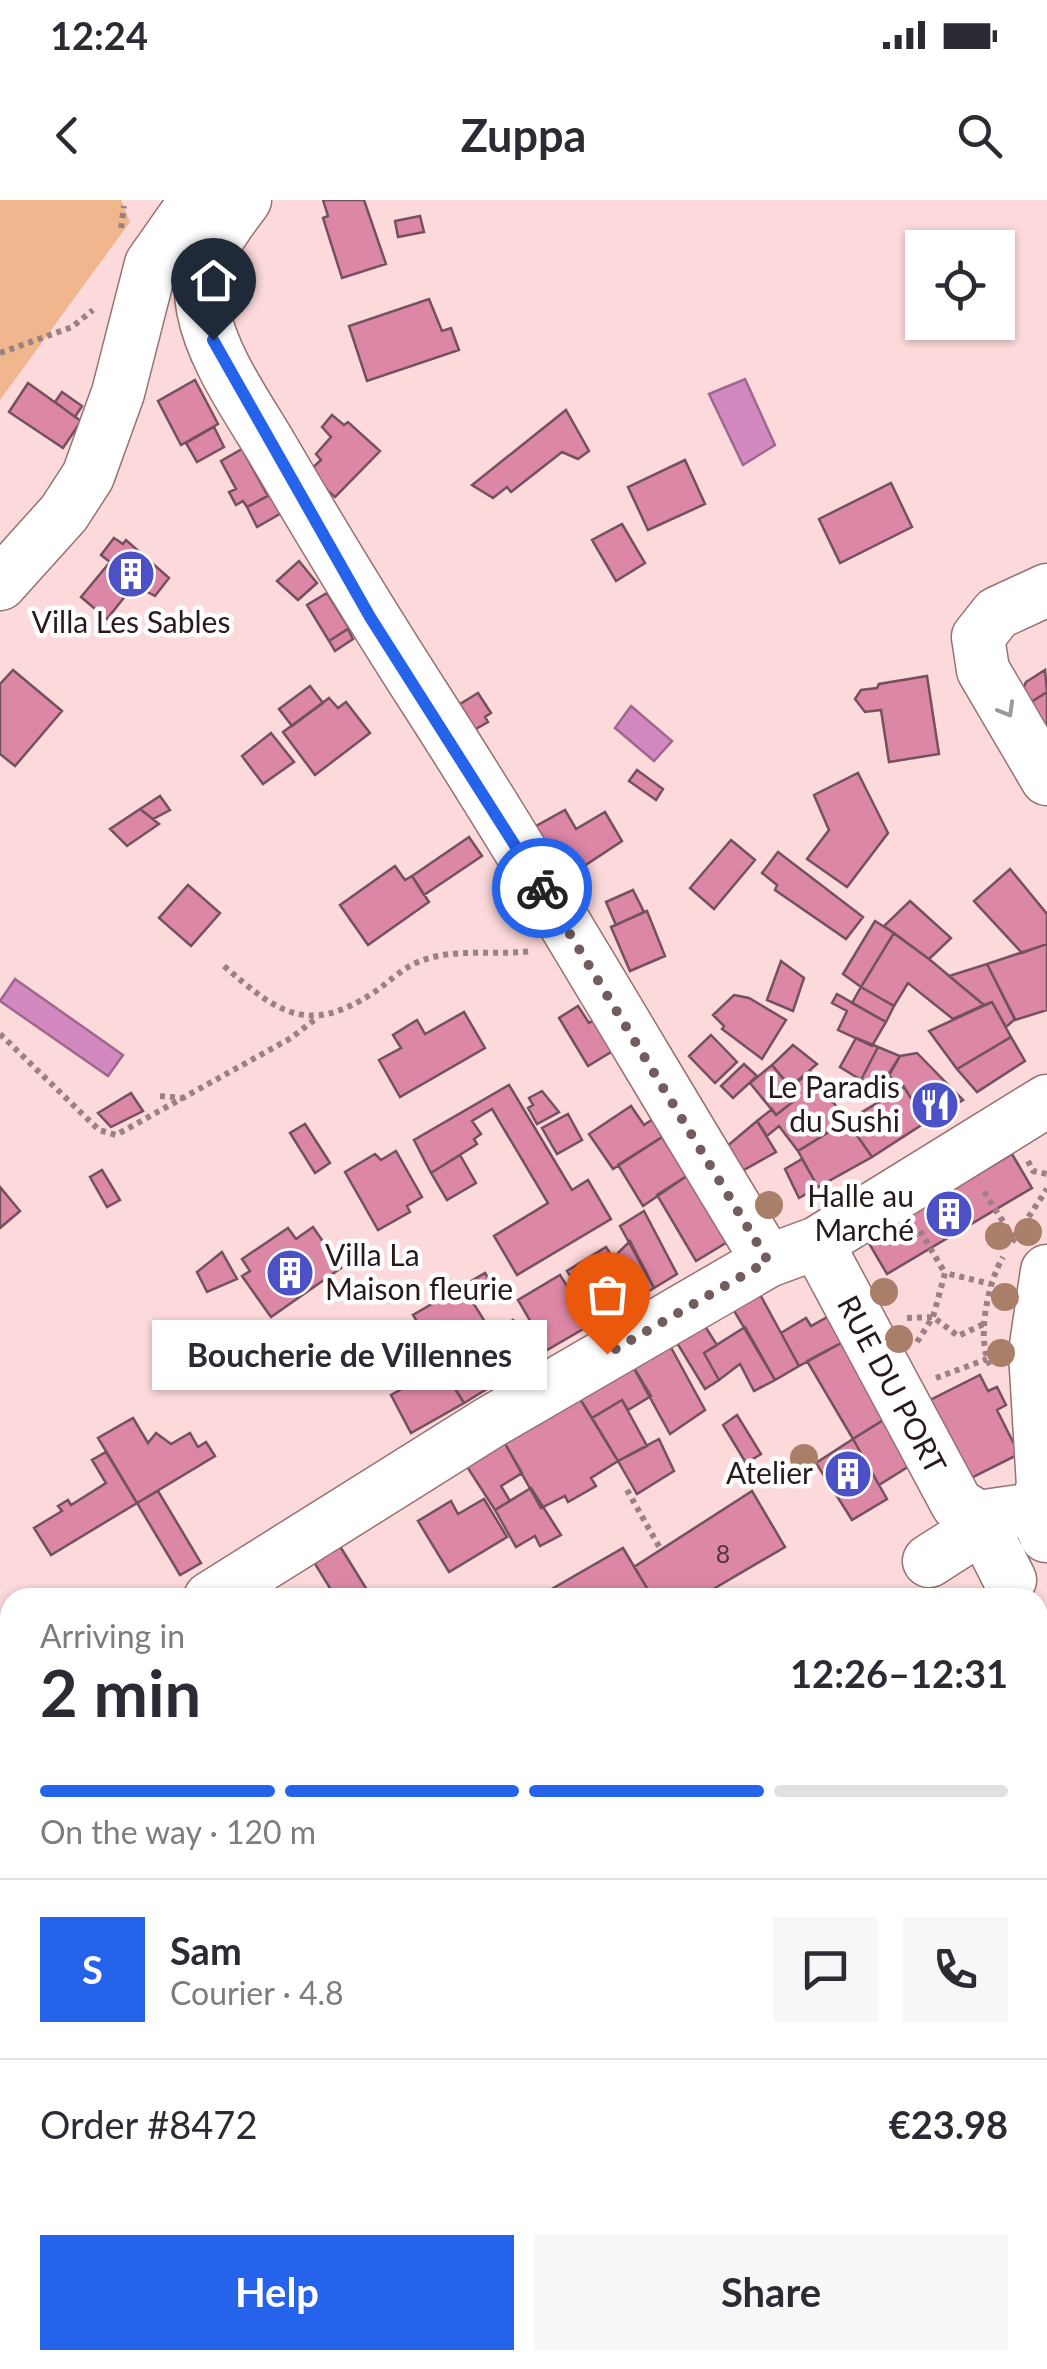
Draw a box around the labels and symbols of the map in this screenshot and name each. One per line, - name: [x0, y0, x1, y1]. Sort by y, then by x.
- pin: [171, 238, 256, 341]
- building icon: Villa Les Sables: [105, 548, 157, 600]
- place label: Villa Les Sables: [32, 603, 230, 639]
- one-way arrow: [994, 699, 1014, 717]
- courier: [492, 838, 592, 938]
- place label: Le Paradis du Sushi: [767, 1068, 900, 1138]
- restaurant icon: Le Paradis du Sushi: [909, 1079, 961, 1131]
- place label: Halle au Marché: [807, 1177, 914, 1247]
- building icon: Halle au Marché: [923, 1188, 975, 1240]
- place label: Villa La Maison fleurie: [325, 1236, 513, 1306]
- building icon: Villa La Maison fleurie: [264, 1247, 316, 1299]
- pin: [565, 1252, 650, 1355]
- street label: RUE DU PORT: [831, 1289, 955, 1479]
- callout: Boucherie de Villennes: [152, 1319, 547, 1389]
- building icon: Atelier: [822, 1448, 874, 1500]
- place label: Atelier: [726, 1454, 813, 1490]
- house number: 8: [716, 1538, 730, 1568]

